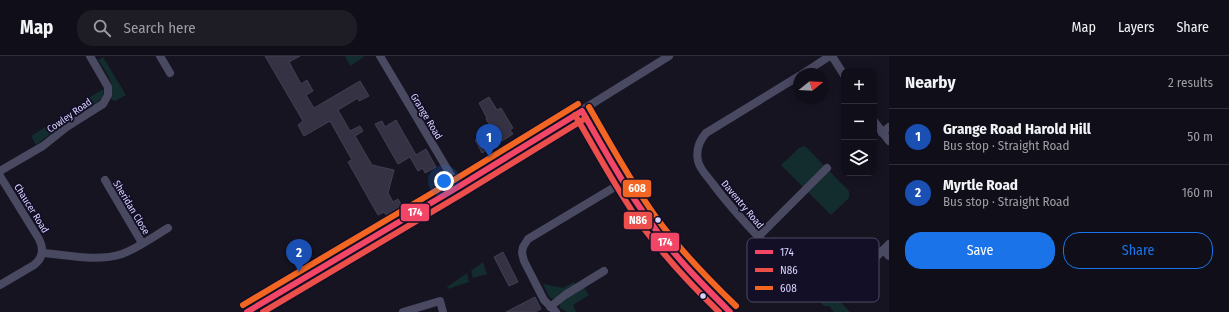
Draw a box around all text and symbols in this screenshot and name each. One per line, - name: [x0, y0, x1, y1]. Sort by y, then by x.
- search box: [77, 10, 357, 46]
- text: Map: [20, 16, 53, 39]
- icon: search: [91, 17, 113, 39]
- text: Search here: [123, 19, 196, 37]
- text: Map: [1072, 19, 1096, 36]
- text: Layers: [1118, 19, 1154, 36]
- text: Share: [1176, 19, 1209, 36]
- north arrow: [793, 68, 829, 104]
- map controls: [841, 68, 877, 176]
- button: +: [841, 68, 877, 104]
- text: Nearby: [905, 72, 956, 93]
- text: 2 results: [1168, 75, 1213, 90]
- street label: Grange Road: [408, 91, 445, 142]
- street label: Cowley Road: [45, 96, 94, 136]
- button: −: [841, 104, 877, 140]
- text: Grange Road Harold Hill: [943, 120, 1091, 138]
- pin: 1: [476, 124, 502, 157]
- text: 1: [915, 129, 921, 144]
- text: 50 m: [1187, 129, 1213, 144]
- text: Bus stop · Straight Road: [943, 138, 1069, 153]
- button: layers: [841, 140, 877, 176]
- your location: [434, 171, 454, 191]
- text: Myrtle Road: [943, 176, 1018, 194]
- street label: Sheridan Close: [110, 178, 152, 237]
- street label: Daventry Road: [719, 178, 766, 231]
- line badge: 608: [622, 179, 652, 198]
- street label: Chaucer Road: [11, 182, 51, 235]
- text: 608: [628, 182, 646, 195]
- text: 2: [915, 185, 921, 200]
- text: 160 m: [1182, 185, 1213, 200]
- text: Bus stop · Straight Road: [943, 194, 1069, 209]
- line badge: 174: [400, 203, 430, 222]
- text: 174: [408, 206, 423, 219]
- line badge: N86: [623, 211, 653, 230]
- text: N86: [629, 214, 647, 227]
- unlabelled marker: [653, 215, 663, 225]
- line badge: 174: [650, 232, 680, 252]
- button: Save: [905, 232, 1055, 269]
- button: Share: [1063, 232, 1213, 269]
- text: 174: [658, 236, 673, 249]
- legend: [747, 238, 879, 302]
- pin: 2: [286, 239, 312, 272]
- text: 174: [780, 246, 794, 259]
- text: N86: [780, 264, 798, 277]
- text: 608: [780, 282, 797, 295]
- unlabelled marker: [698, 291, 708, 301]

